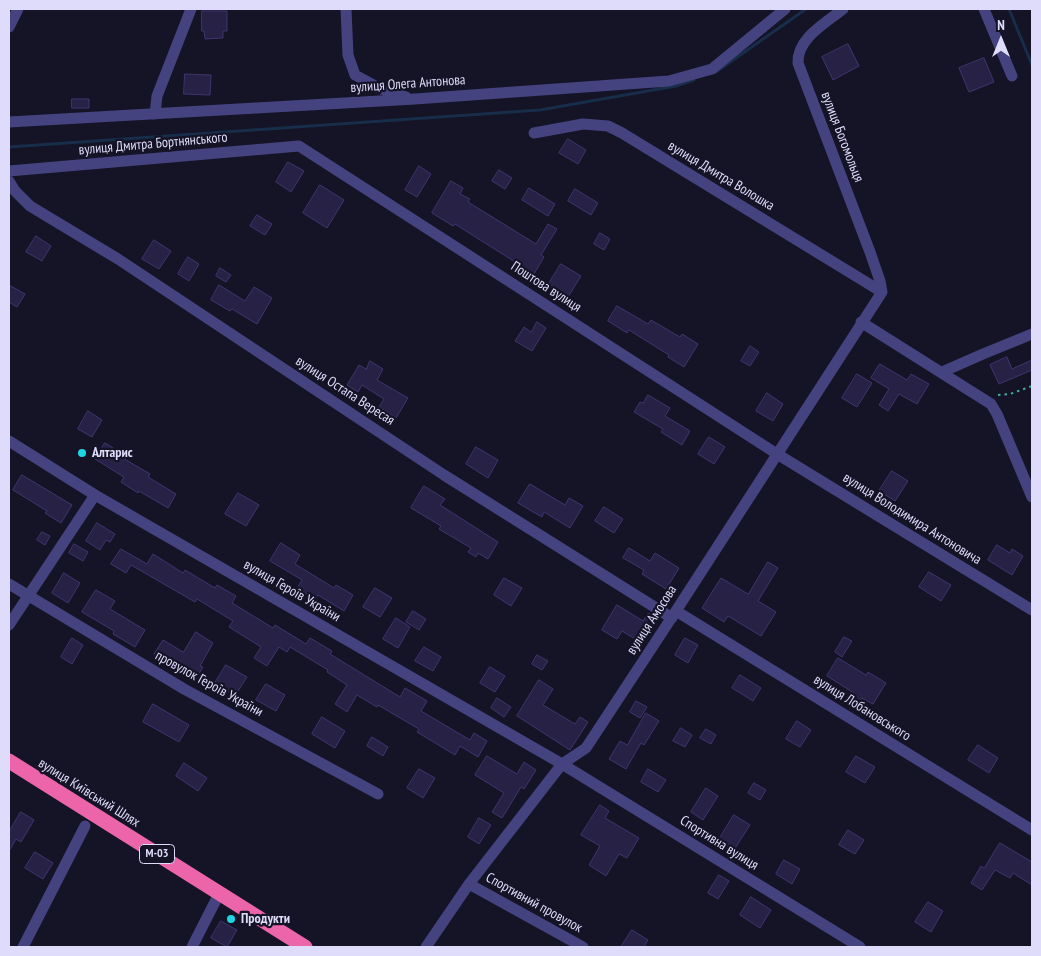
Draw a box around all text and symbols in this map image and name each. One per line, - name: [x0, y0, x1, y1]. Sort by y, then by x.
- north arrow: [976, 15, 1026, 65]
- text: N: [997, 16, 1005, 34]
- street label: вулиця Олега Антонова: [350, 72, 466, 96]
- street label: вулиця Богомольця: [817, 89, 867, 185]
- street label: вулиця Дмитра Бортнянського: [78, 129, 228, 159]
- street label: вулиця Дмитра Волошка: [665, 138, 777, 214]
- street label: Поштова вулиця: [508, 258, 584, 316]
- street label: вулиця Остапа Вересая: [292, 353, 398, 429]
- place label: Алтарис: [92, 445, 133, 461]
- marker: Алтарис: [76, 447, 88, 459]
- street label: вулиця Володимира Антоновича: [840, 469, 984, 569]
- street label: вулиця Героїв України: [241, 556, 343, 626]
- street label: вулиця Амосова: [623, 582, 681, 658]
- street label: провулок Героїв України: [152, 647, 266, 721]
- street label: вулиця Лобановського: [810, 671, 914, 745]
- street label: вулиця Київський Шлях: [35, 755, 143, 831]
- street label: Спортивна вулиця: [677, 812, 761, 874]
- road number: М-03: [140, 844, 174, 864]
- street label: Спортивний провулок: [483, 869, 585, 937]
- place label: Продукти: [241, 911, 290, 927]
- marker: Продукти: [225, 913, 237, 925]

